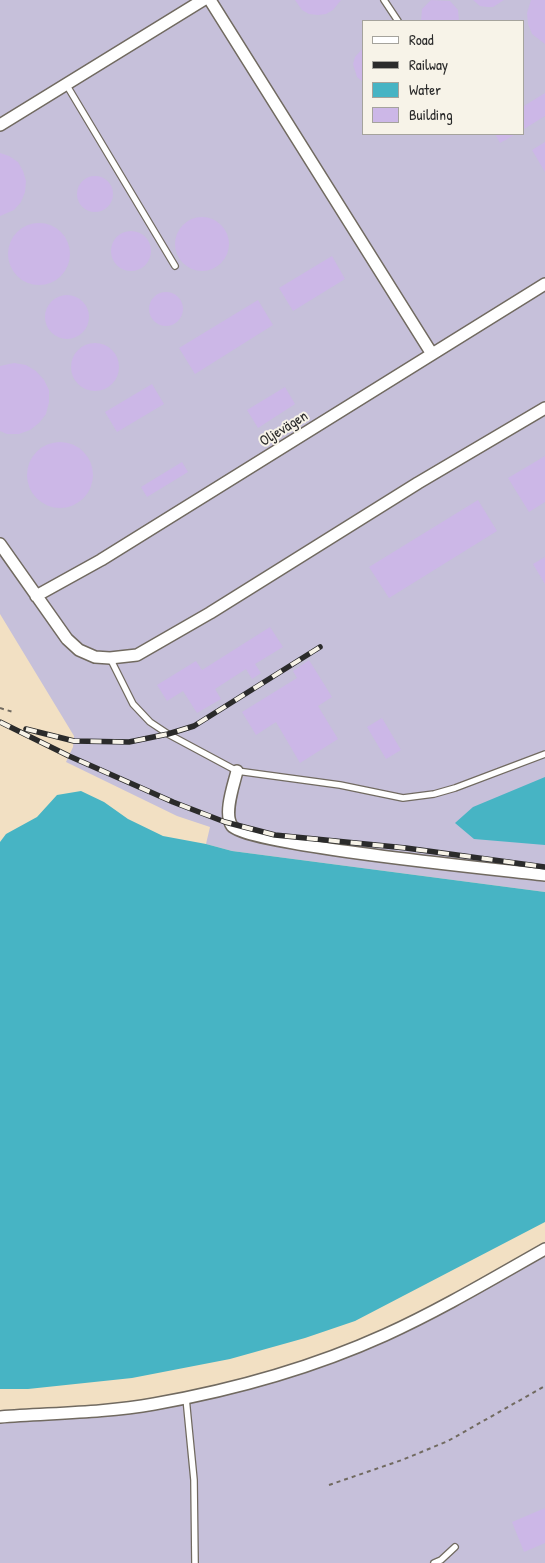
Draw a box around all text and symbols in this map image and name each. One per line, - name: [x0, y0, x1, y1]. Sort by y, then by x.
- legend: [362, 20, 525, 135]
- text: Road: [409, 29, 434, 50]
- text: Railway: [409, 54, 448, 75]
- text: Water: [409, 79, 441, 100]
- text: Building: [409, 104, 453, 125]
- street label: Oljevägen: [257, 407, 311, 451]

